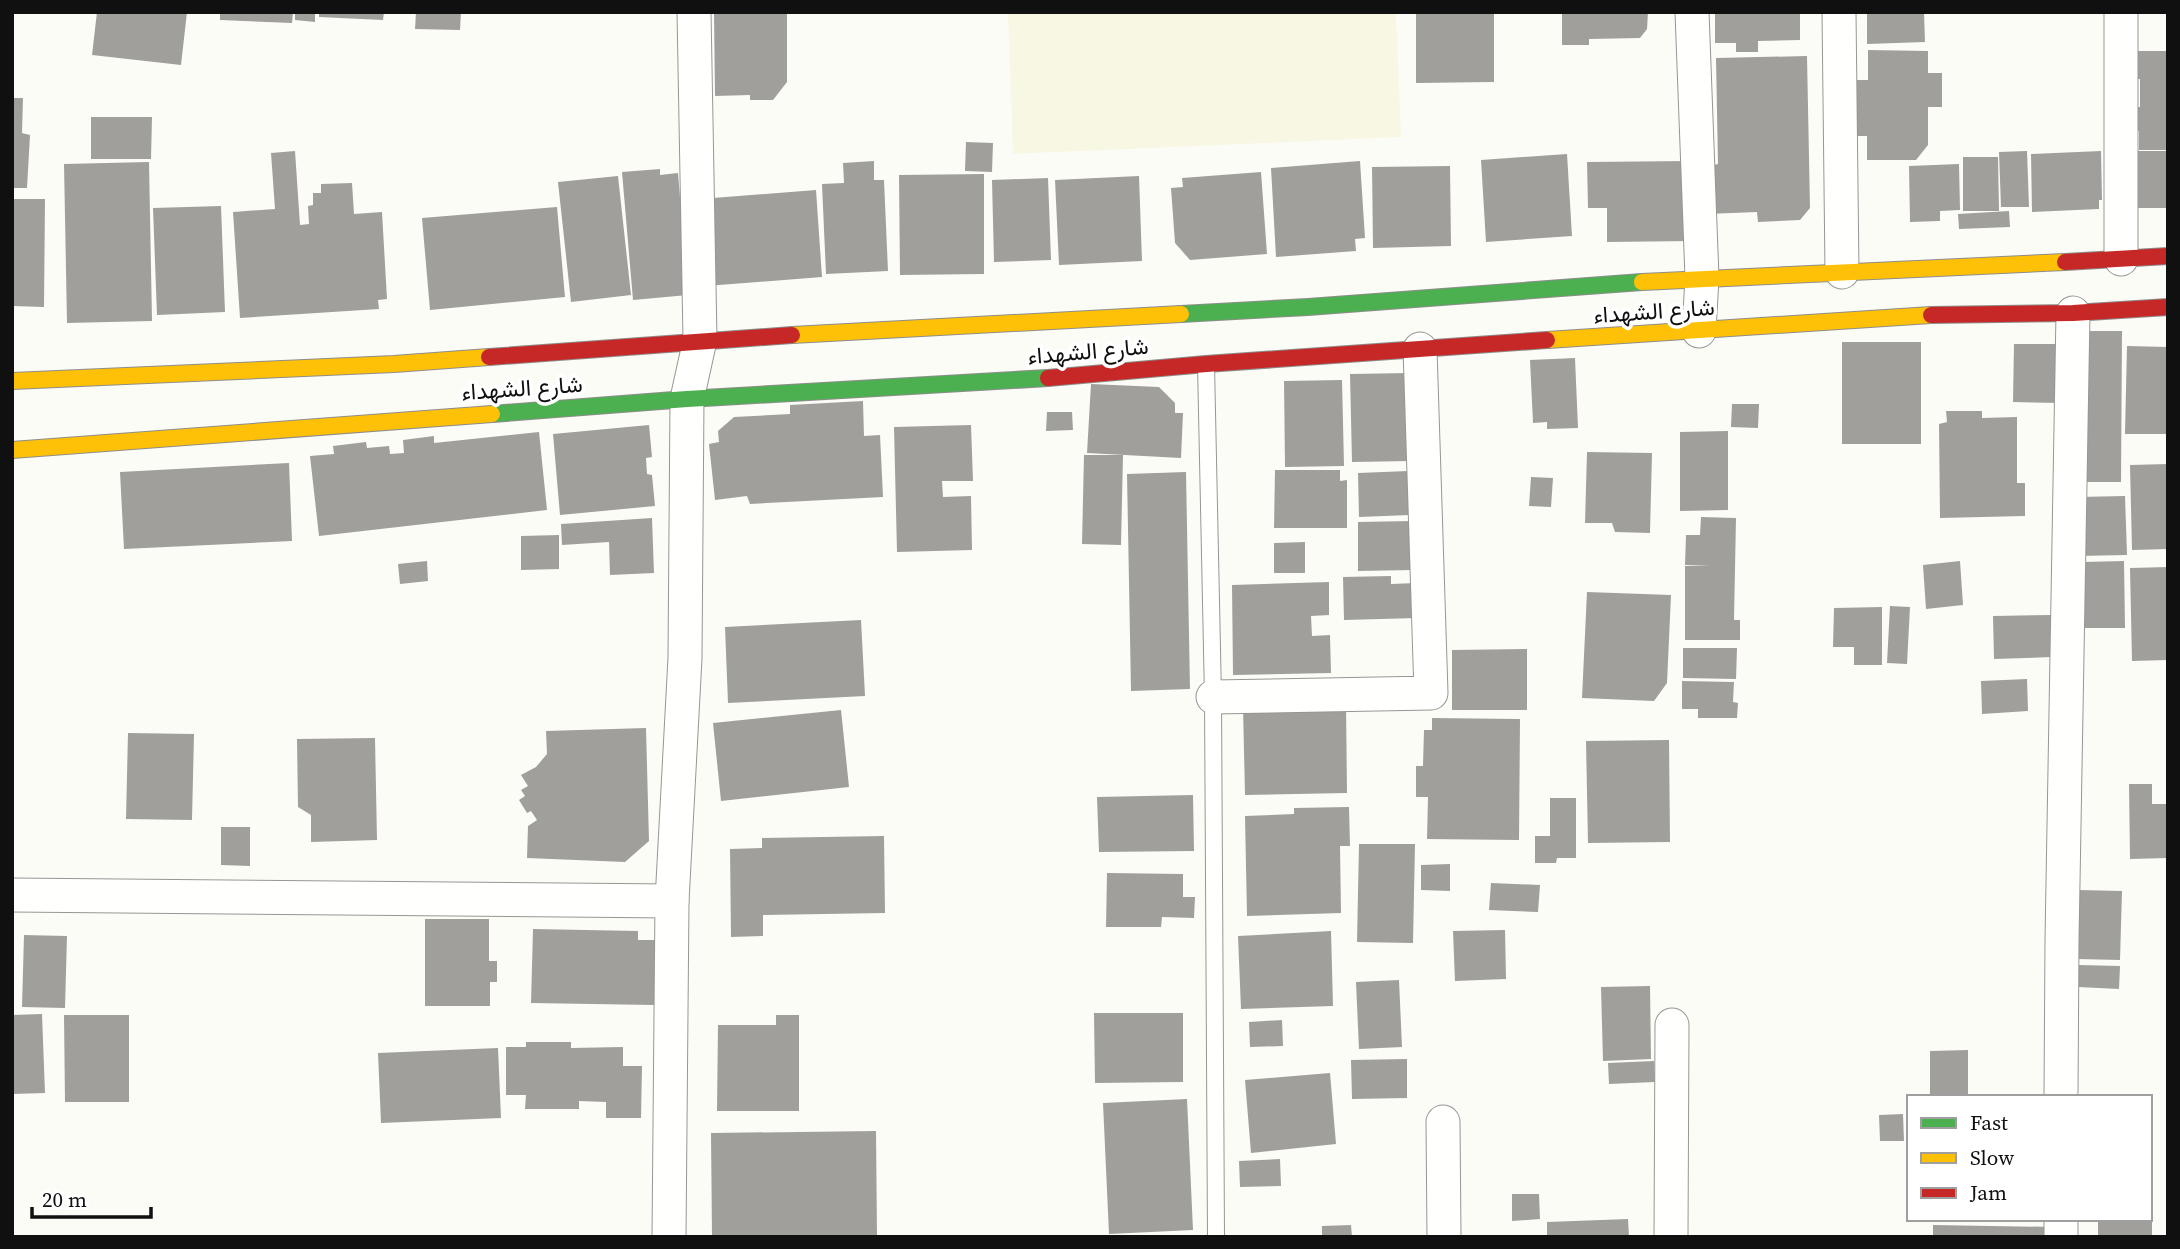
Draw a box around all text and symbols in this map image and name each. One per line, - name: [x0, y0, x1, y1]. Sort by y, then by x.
- street label: شارع الشهداء: [1592, 291, 1716, 331]
- street label: شارع الشهداء: [1026, 330, 1150, 372]
- street label: شارع الشهداء: [460, 368, 584, 408]
- legend: [1907, 1095, 2152, 1221]
- text: Fast: [1970, 1108, 2008, 1137]
- text: Slow: [1970, 1143, 2014, 1172]
- scale bar: [32, 1176, 150, 1220]
- text: Jam: [1969, 1178, 2007, 1207]
- text: 20 m: [42, 1185, 87, 1214]

